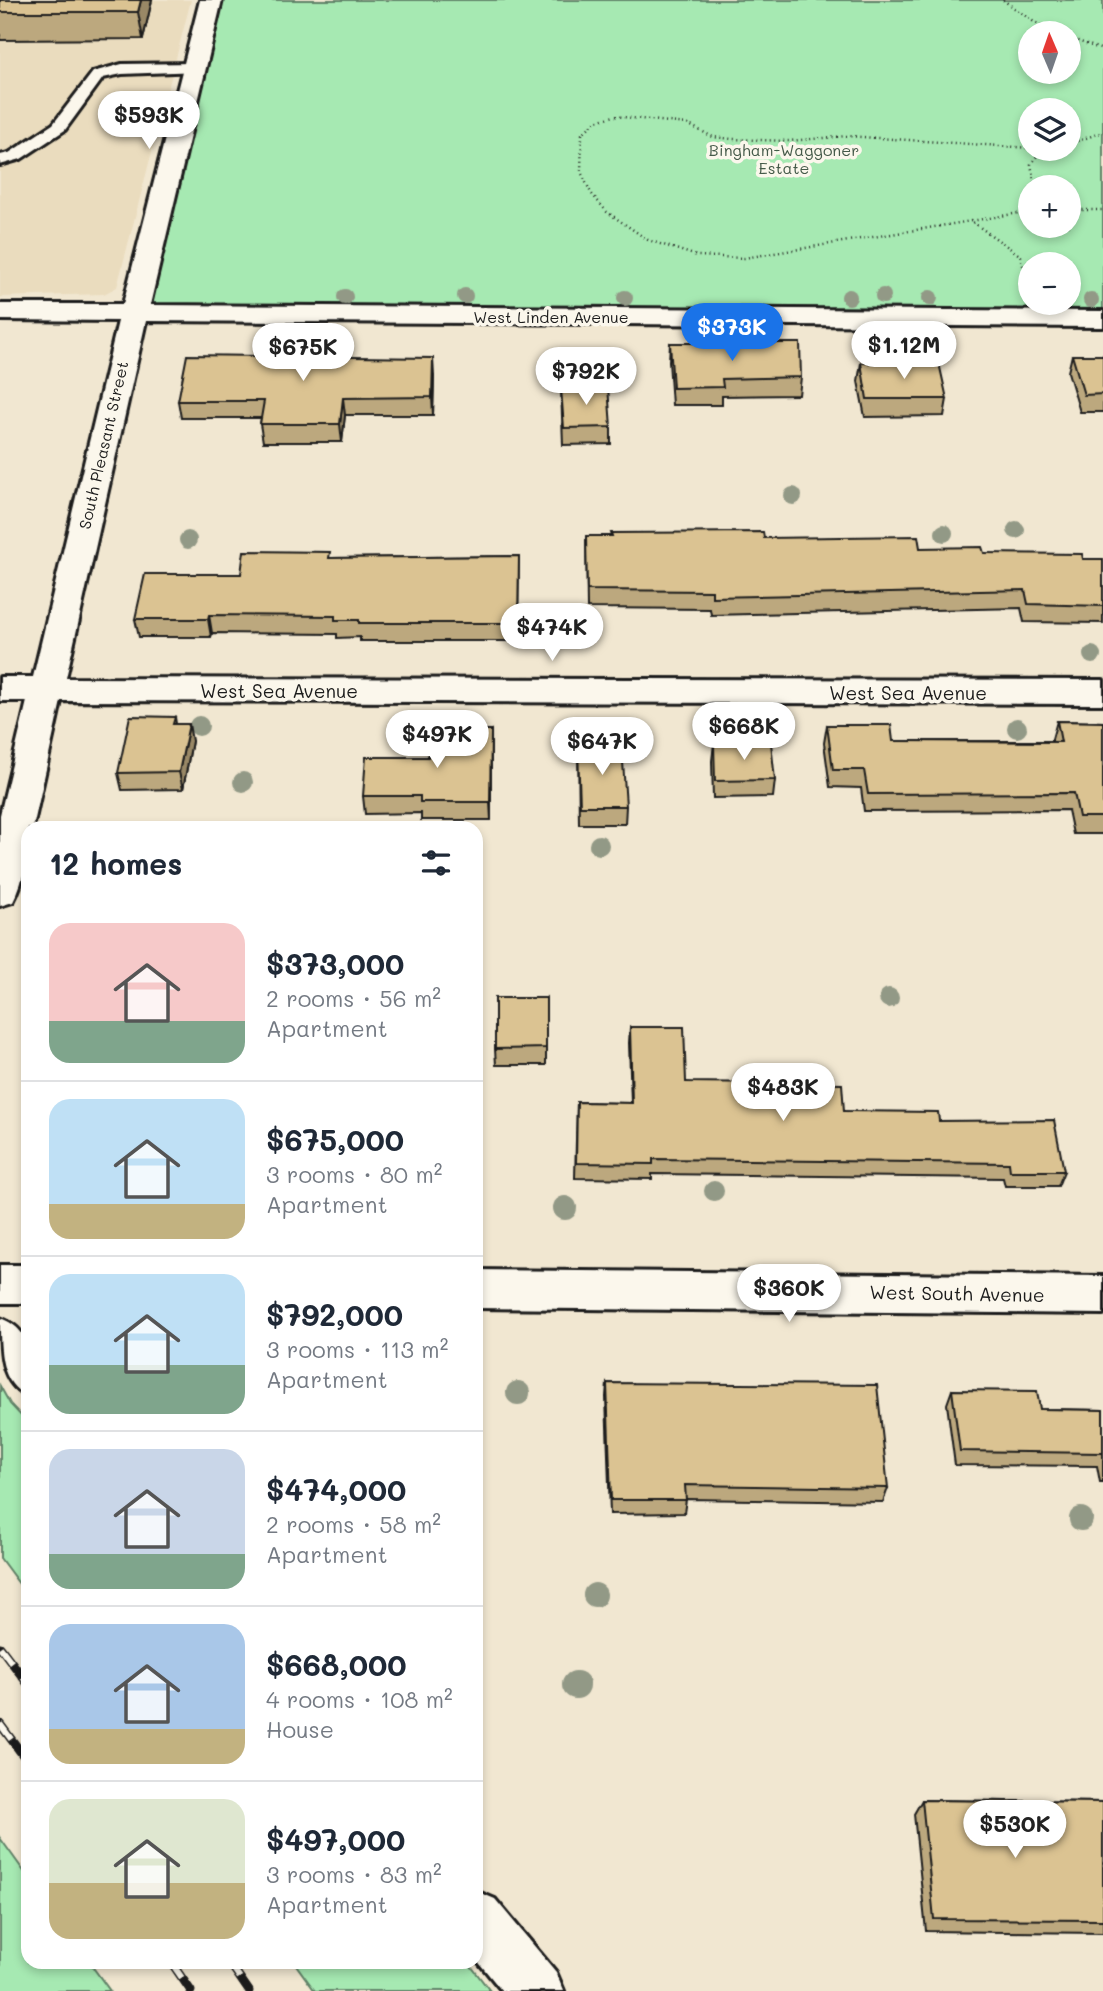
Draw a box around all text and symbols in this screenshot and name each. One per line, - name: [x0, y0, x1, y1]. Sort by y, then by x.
- north arrow: [1018, 21, 1082, 84]
- map controls: [1018, 21, 1081, 315]
- pin: $593K: [100, 92, 198, 151]
- button: layers: [1018, 98, 1081, 161]
- text: $593K: [114, 99, 184, 129]
- park label: Bingham-Waggoner Estate: [709, 139, 859, 178]
- button: +: [1018, 175, 1081, 238]
- button: −: [1018, 252, 1081, 315]
- pin: $373K: [683, 304, 781, 363]
- street label: West Linden Avenue: [473, 306, 629, 327]
- text: $373K: [697, 311, 767, 341]
- pin: $1.12M: [847, 322, 961, 381]
- pin: $675K: [254, 324, 352, 383]
- text: $1.12M: [867, 329, 941, 359]
- text: $675K: [268, 331, 338, 361]
- pin: $792K: [537, 348, 635, 407]
- text: $792K: [552, 355, 620, 385]
- street label: South Pleasant Street: [73, 359, 133, 531]
- pin: $474K: [503, 604, 601, 663]
- text: $474K: [516, 611, 588, 641]
- street label: West Sea Avenue: [200, 678, 358, 703]
- street label: West Sea Avenue: [829, 680, 987, 705]
- pin: $668K: [695, 702, 793, 762]
- pin: $497K: [388, 710, 486, 770]
- text: $668K: [708, 710, 780, 740]
- text: $497K: [402, 718, 472, 748]
- pin: $647K: [553, 718, 651, 777]
- text: $647K: [567, 725, 637, 755]
- text: 12 homes: [49, 843, 182, 883]
- icon: filters: [417, 844, 455, 882]
- text: $373,000: [266, 943, 404, 983]
- icon: home: [105, 951, 189, 1035]
- text: 2 rooms · 56 m²: [266, 983, 441, 1013]
- text: Apartment: [266, 1013, 388, 1043]
- pin: $483K: [734, 1064, 832, 1123]
- text: $483K: [747, 1071, 819, 1101]
- text: $675,000: [266, 1119, 404, 1159]
- icon: home: [105, 1127, 189, 1211]
- text: 3 rooms · 80 m²: [266, 1159, 442, 1189]
- text: Apartment: [266, 1189, 388, 1219]
- pin: $360K: [740, 1264, 838, 1324]
- text: $360K: [753, 1272, 825, 1302]
- street label: West South Avenue: [869, 1279, 1045, 1307]
- text: $792,000: [266, 1294, 403, 1334]
- icon: home: [105, 1302, 189, 1386]
- text: 3 rooms · 113 m²: [266, 1334, 448, 1364]
- text: Apartment: [266, 1364, 388, 1394]
- text: $474,000: [266, 1469, 406, 1509]
- icon: home: [105, 1477, 189, 1561]
- text: 2 rooms · 58 m²: [266, 1509, 441, 1539]
- text: Apartment: [266, 1539, 388, 1569]
- text: $668,000: [266, 1644, 407, 1684]
- icon: home: [105, 1652, 189, 1736]
- text: 4 rooms · 108 m²: [266, 1684, 453, 1714]
- text: House: [266, 1714, 334, 1744]
- pin: $530K: [966, 1800, 1064, 1860]
- text: $530K: [979, 1808, 1051, 1838]
- text: $497,000: [266, 1819, 405, 1859]
- icon: home: [105, 1827, 189, 1911]
- text: 3 rooms · 83 m²: [266, 1859, 442, 1889]
- text: Apartment: [266, 1889, 388, 1919]

